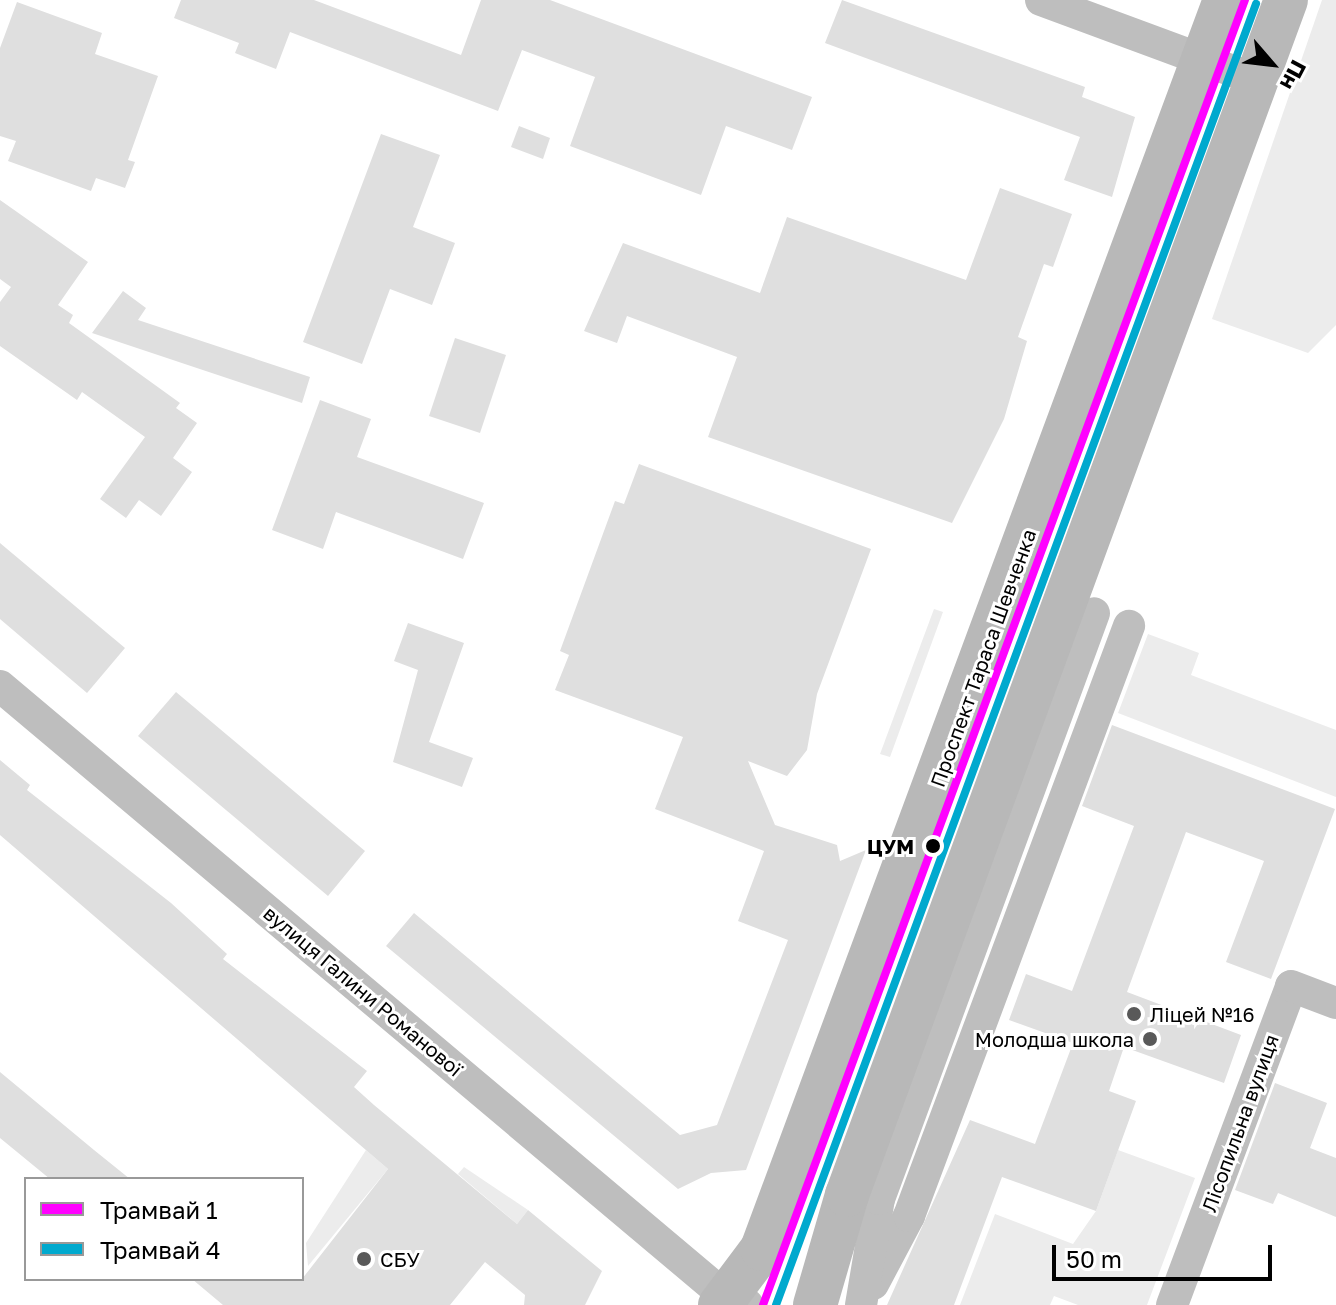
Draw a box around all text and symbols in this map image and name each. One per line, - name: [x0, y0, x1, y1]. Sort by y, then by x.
- north arrow: [1232, 24, 1312, 104]
- text: Пн: [1275, 56, 1313, 95]
- street label: Проспект Тараса Шевченка: [925, 526, 1041, 790]
- place label: ЦУМ: [867, 834, 914, 858]
- marker: ЦУМ: [921, 834, 945, 858]
- street label: вулиця Галини Романової: [259, 901, 467, 1081]
- place label: Ліцей №16: [1150, 1002, 1255, 1026]
- marker: Ліцей №16: [1125, 1005, 1143, 1023]
- place label: Молодша школа: [975, 1027, 1134, 1051]
- marker: Молодша школа: [1141, 1030, 1159, 1048]
- street label: Лісопильна вулиця: [1197, 1031, 1283, 1215]
- legend: [24, 1177, 304, 1281]
- text: Трамвай 1: [100, 1195, 218, 1224]
- scale bar: [1056, 1229, 1276, 1279]
- text: Трамвай 4: [100, 1235, 221, 1264]
- text: 50 m: [1066, 1244, 1122, 1273]
- place label: СБУ: [380, 1247, 420, 1271]
- marker: СБУ: [355, 1250, 373, 1268]

